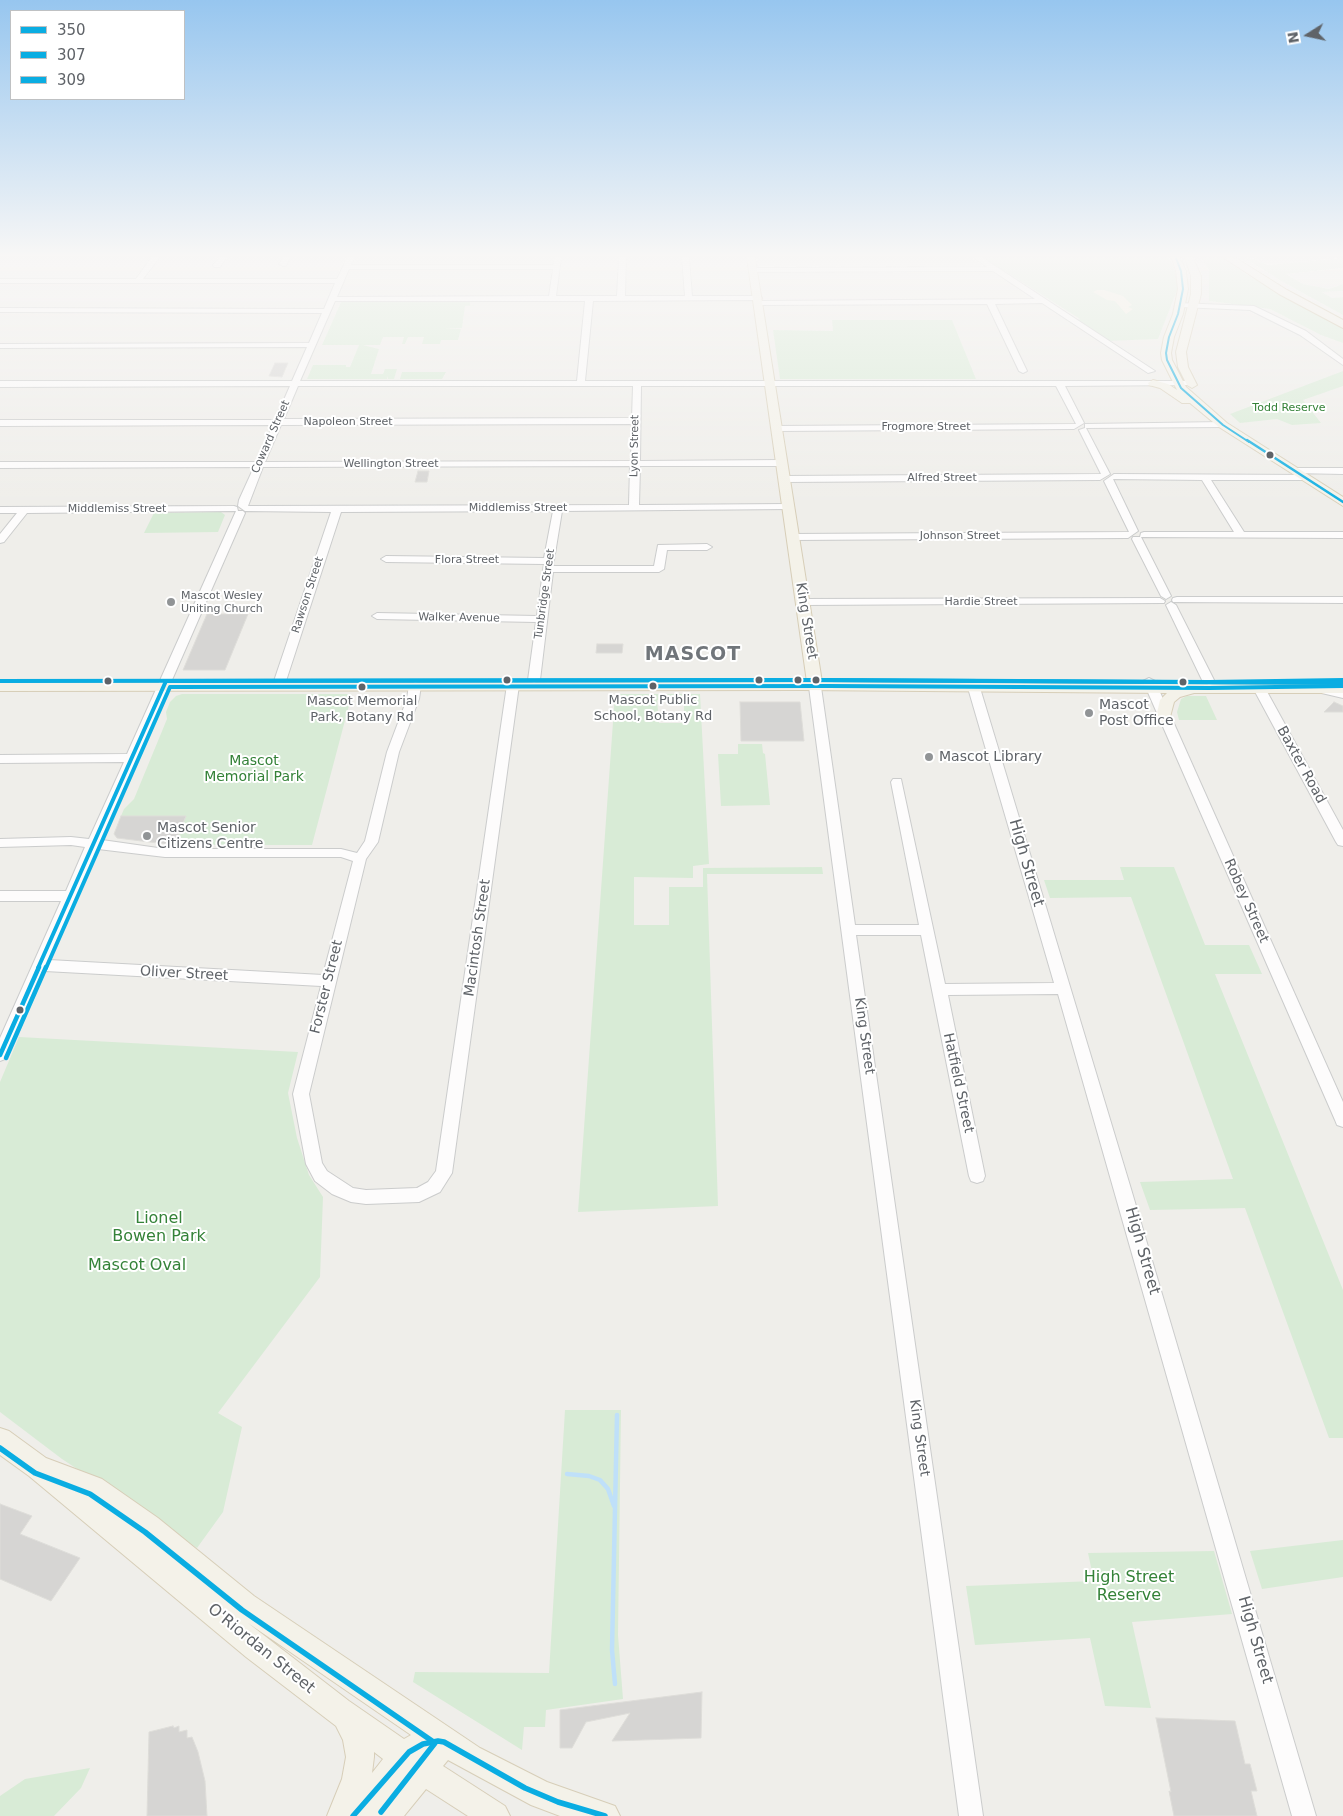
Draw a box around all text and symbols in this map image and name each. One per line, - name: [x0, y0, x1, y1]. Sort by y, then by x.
- legend: [10, 10, 185, 100]
- north arrow: [1283, 10, 1333, 60]
- text: 350: [57, 21, 86, 39]
- text: N: [1284, 30, 1302, 45]
- text: 307: [57, 46, 86, 64]
- text: 309: [57, 71, 86, 89]
- street label: Coward Street: [249, 399, 293, 475]
- park label: Todd Reserve: [1252, 401, 1326, 415]
- street label: Napoleon Street: [303, 415, 393, 429]
- street label: Lyon Street: [628, 415, 642, 477]
- street label: Frogmore Street: [882, 420, 970, 434]
- unlabelled marker: [1265, 450, 1275, 460]
- street label: Wellington Street: [343, 457, 439, 471]
- street label: Alfred Street: [907, 471, 977, 485]
- street label: Middlemiss Street: [469, 501, 567, 515]
- street label: Middlemiss Street: [68, 502, 166, 516]
- street label: Johnson Street: [920, 529, 1000, 543]
- street label: Tunbridge Street: [532, 548, 558, 640]
- street label: Flora Street: [435, 553, 499, 567]
- street label: Rawson Street: [289, 555, 327, 635]
- street label: King Street: [792, 581, 820, 661]
- place label: Mascot Wesley Uniting Church: [181, 589, 263, 615]
- street label: Hardie Street: [944, 595, 1018, 609]
- marker: Mascot Wesley Uniting Church: [165, 596, 177, 608]
- street label: Walker Avenue: [418, 611, 500, 625]
- district label: MASCOT: [644, 644, 742, 666]
- unlabelled marker: [502, 675, 512, 685]
- unlabelled marker: [754, 675, 764, 685]
- unlabelled marker: [793, 675, 803, 685]
- unlabelled marker: [811, 675, 821, 685]
- unlabelled marker: [103, 676, 113, 686]
- unlabelled marker: [1178, 677, 1188, 687]
- marker: Mascot Public School, Botany Rd: [648, 681, 658, 691]
- marker: Mascot Memorial Park, Botany Rd: [357, 682, 367, 692]
- place label: Mascot Public School, Botany Rd: [594, 693, 712, 724]
- place label: Mascot Memorial Park, Botany Rd: [307, 694, 417, 725]
- place label: Mascot Post Office: [1099, 697, 1174, 730]
- marker: Mascot Post Office: [1083, 707, 1095, 719]
- street label: Baxter Road: [1273, 723, 1329, 807]
- place label: Mascot Library: [939, 749, 1042, 765]
- marker: Mascot Library: [923, 751, 935, 763]
- park label: Mascot Memorial Park: [204, 753, 304, 786]
- street label: High Street: [1004, 817, 1048, 909]
- place label: Mascot Senior Citizens Centre: [157, 820, 263, 852]
- marker: Mascot Senior Citizens Centre: [141, 830, 153, 842]
- street label: Robey Street: [1220, 856, 1272, 946]
- street label: Macintosh Street: [461, 878, 495, 998]
- street label: Forster Street: [307, 938, 347, 1036]
- street label: Oliver Street: [139, 963, 229, 985]
- street label: King Street: [850, 996, 878, 1076]
- unlabelled marker: [15, 1005, 25, 1015]
- street label: Hatfield Street: [939, 1031, 977, 1135]
- street label: High Street: [1120, 1205, 1164, 1297]
- park label: Lionel Bowen Park: [112, 1209, 206, 1247]
- park label: Mascot Oval: [88, 1256, 186, 1276]
- street label: King Street: [905, 1398, 933, 1478]
- park label: High Street Reserve: [1084, 1568, 1174, 1606]
- street label: High Street: [1233, 1594, 1277, 1686]
- street label: O'Riordan Street: [203, 1600, 319, 1698]

